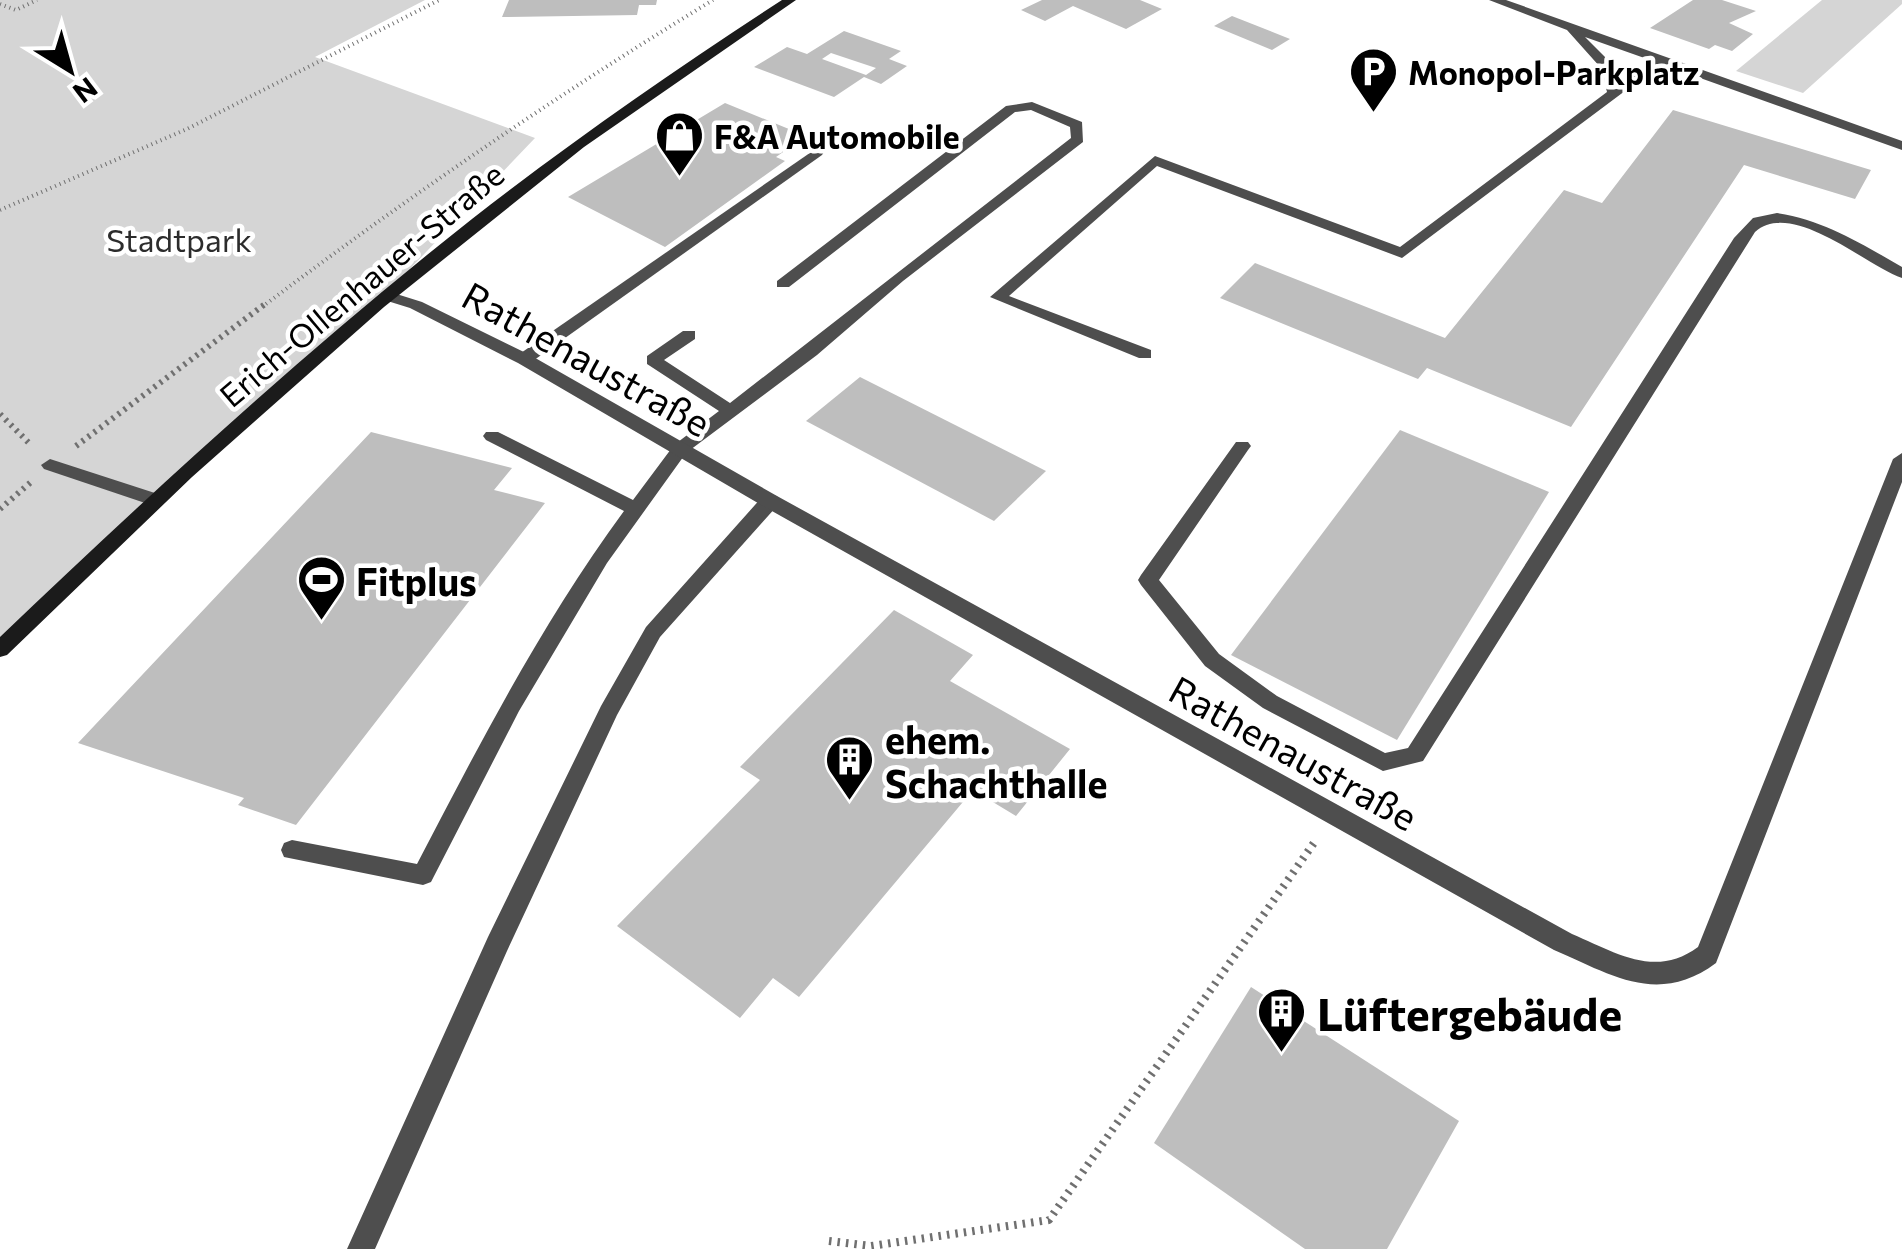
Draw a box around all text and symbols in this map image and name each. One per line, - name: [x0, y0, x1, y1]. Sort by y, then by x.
- north arrow: [20, 20, 120, 120]
- parking icon: Monopol-Parkplatz: [1347, 46, 1399, 114]
- place label: Monopol-Parkplatz: [1408, 52, 1700, 92]
- text: N: [67, 71, 104, 111]
- shop icon: F&A Automobile: [653, 110, 705, 178]
- place label: F&A Automobile: [714, 116, 960, 156]
- street label: Erich-Ollenhauer-Straße: [211, 153, 511, 415]
- park label: Stadtpark: [106, 219, 252, 259]
- street label: Rathenaustraße: [455, 271, 719, 445]
- sports icon: Fitplus: [295, 554, 347, 622]
- place label: Fitplus: [356, 557, 477, 604]
- street label: Rathenaustraße: [1162, 665, 1426, 839]
- place label: ehem. Schachthalle: [885, 715, 1107, 806]
- building icon: ehem. Schachthalle: [824, 734, 876, 802]
- place label: Lüftergebäude: [1317, 985, 1622, 1040]
- building icon: Lüftergebäude: [1256, 986, 1308, 1054]

